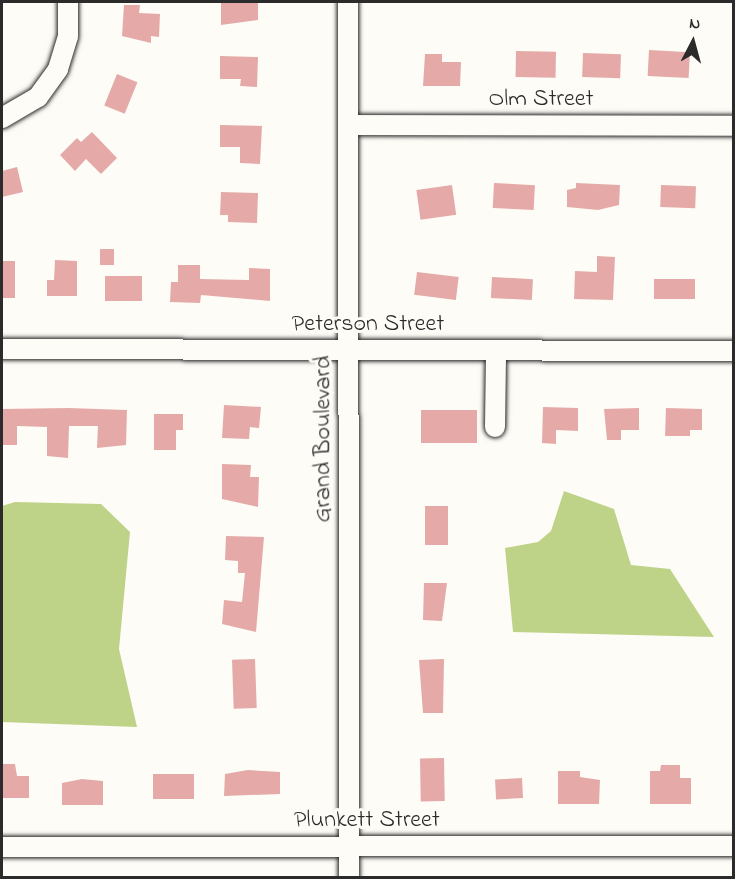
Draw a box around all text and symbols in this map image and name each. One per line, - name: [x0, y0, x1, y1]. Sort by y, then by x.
- north arrow: [663, 12, 723, 72]
- text: N: [688, 12, 702, 37]
- street label: Olm Street: [489, 86, 593, 114]
- street label: Peterson Street: [292, 311, 444, 339]
- street label: Grand Boulevard: [310, 356, 338, 522]
- street label: Plunkett Street: [294, 807, 440, 835]

